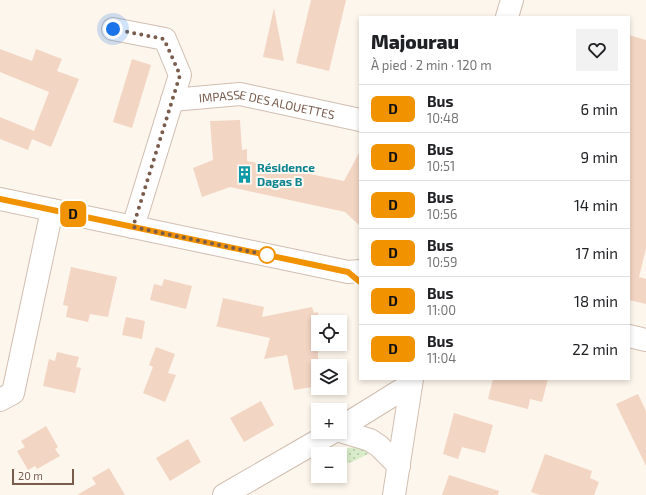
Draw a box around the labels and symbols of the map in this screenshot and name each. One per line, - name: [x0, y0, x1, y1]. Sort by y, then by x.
- your location: [103, 19, 123, 39]
- street label: IMPASSE DES ALOUETTES: [198, 87, 336, 121]
- place label: Résidence Dagas B: [257, 160, 315, 188]
- building icon: Résidence Dagas B: [234, 164, 254, 184]
- line badge: D: [60, 201, 86, 227]
- unlabelled marker: [258, 246, 276, 264]
- scale bar: [12, 467, 74, 486]

